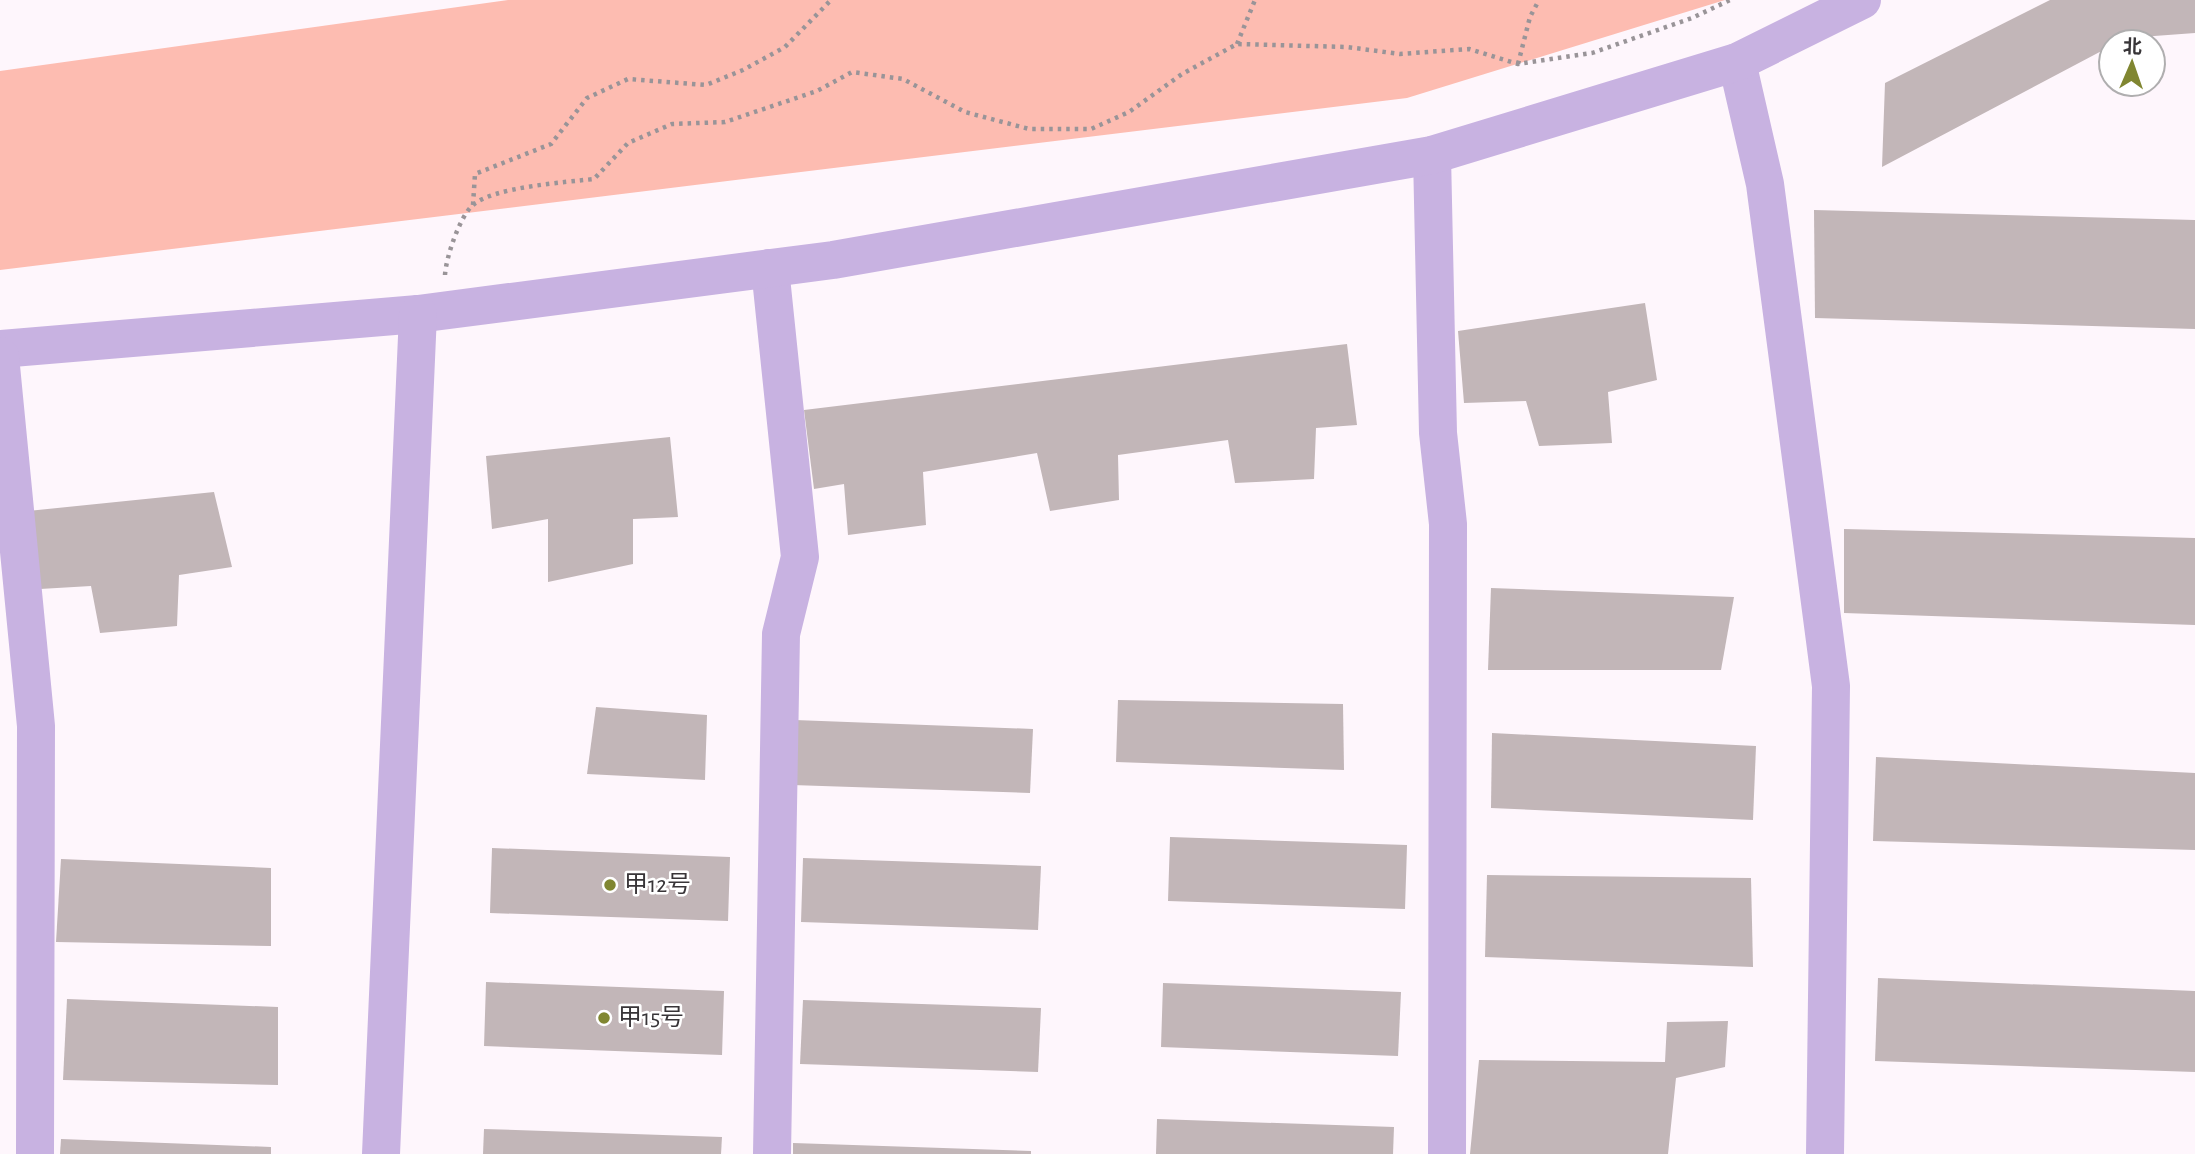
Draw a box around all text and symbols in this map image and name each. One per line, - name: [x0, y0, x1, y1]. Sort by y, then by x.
- north arrow: [2097, 28, 2167, 98]
- text: 北: [2123, 37, 2142, 57]
- place label: 甲12号: [624, 872, 691, 897]
- marker: 甲12号: [602, 877, 618, 893]
- place label: 甲15号: [618, 1005, 684, 1030]
- marker: 甲15号: [596, 1010, 612, 1026]

